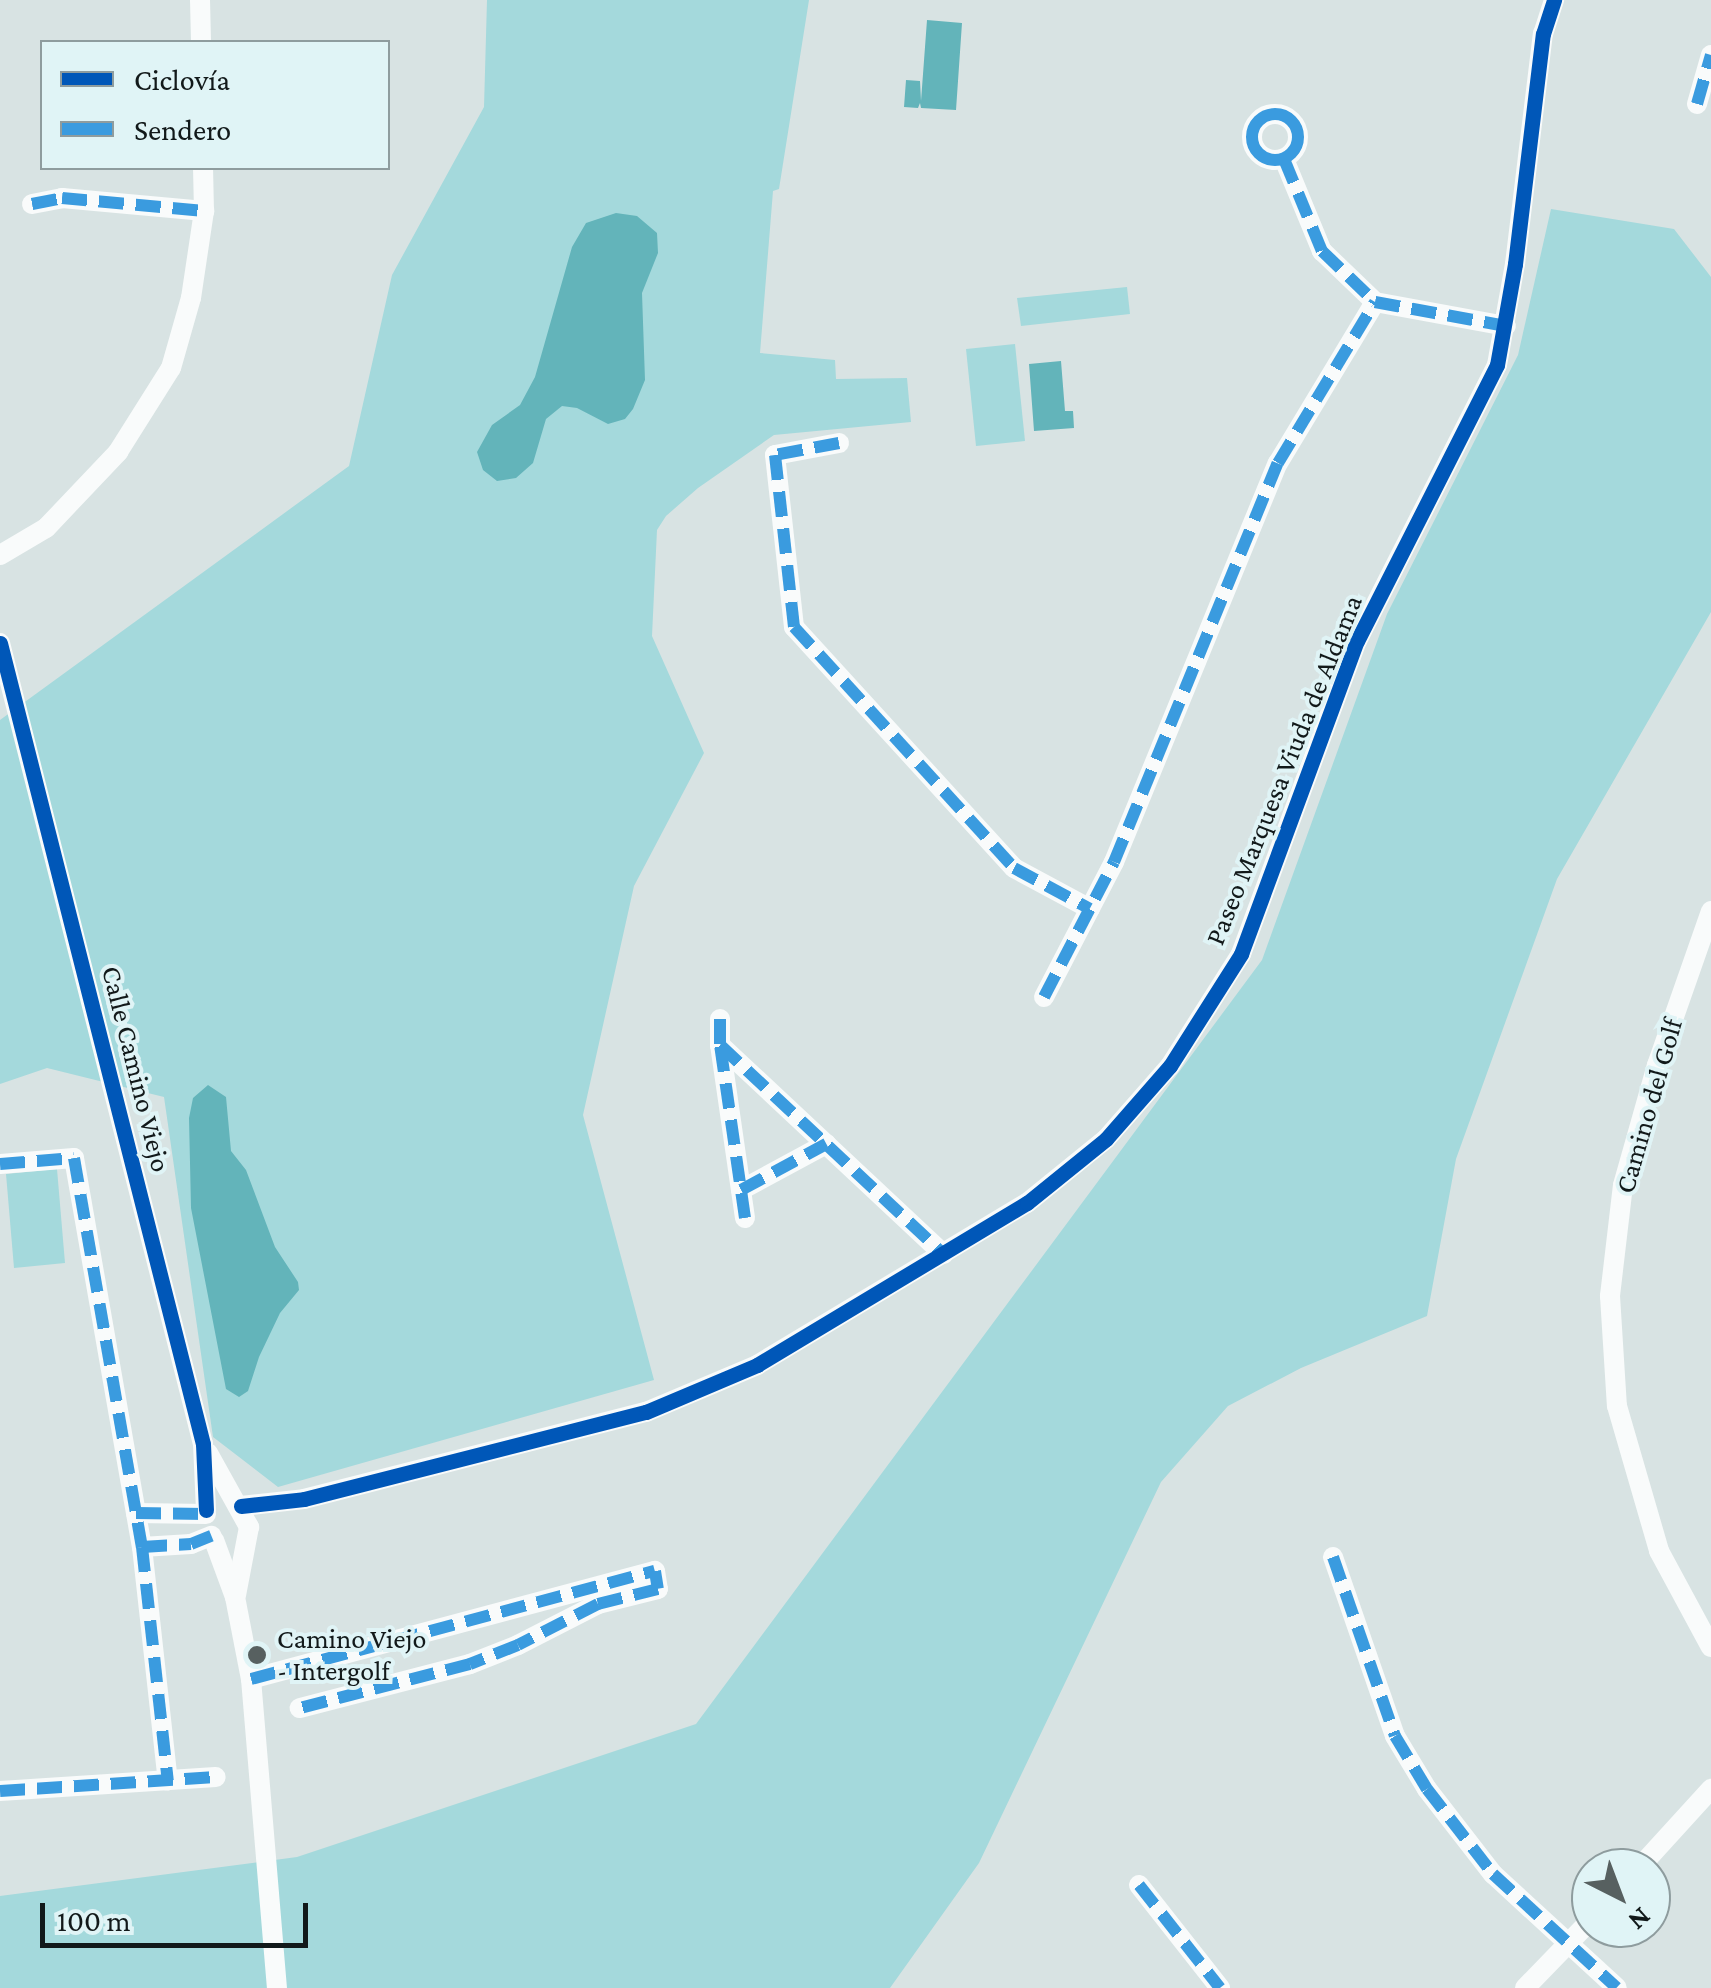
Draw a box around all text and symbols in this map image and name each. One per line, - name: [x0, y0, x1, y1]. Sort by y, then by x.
- legend: [40, 40, 390, 170]
- text: Ciclovía: [134, 63, 230, 96]
- text: Sendero: [134, 113, 231, 146]
- street label: Paseo Marquesa Viuda de Aldama: [1198, 590, 1370, 950]
- street label: Calle Camino Viejo: [94, 963, 178, 1175]
- street label: Camino del Golf: [1608, 1015, 1690, 1197]
- place label: Camino Viejo - Intergolf: [277, 1622, 426, 1688]
- marker: Camino Viejo - Intergolf: [246, 1644, 268, 1666]
- north arrow: [1571, 1848, 1671, 1948]
- scale bar: [45, 1883, 312, 1945]
- text: N: [1623, 1901, 1658, 1937]
- text: 100 m: [57, 1904, 131, 1937]

